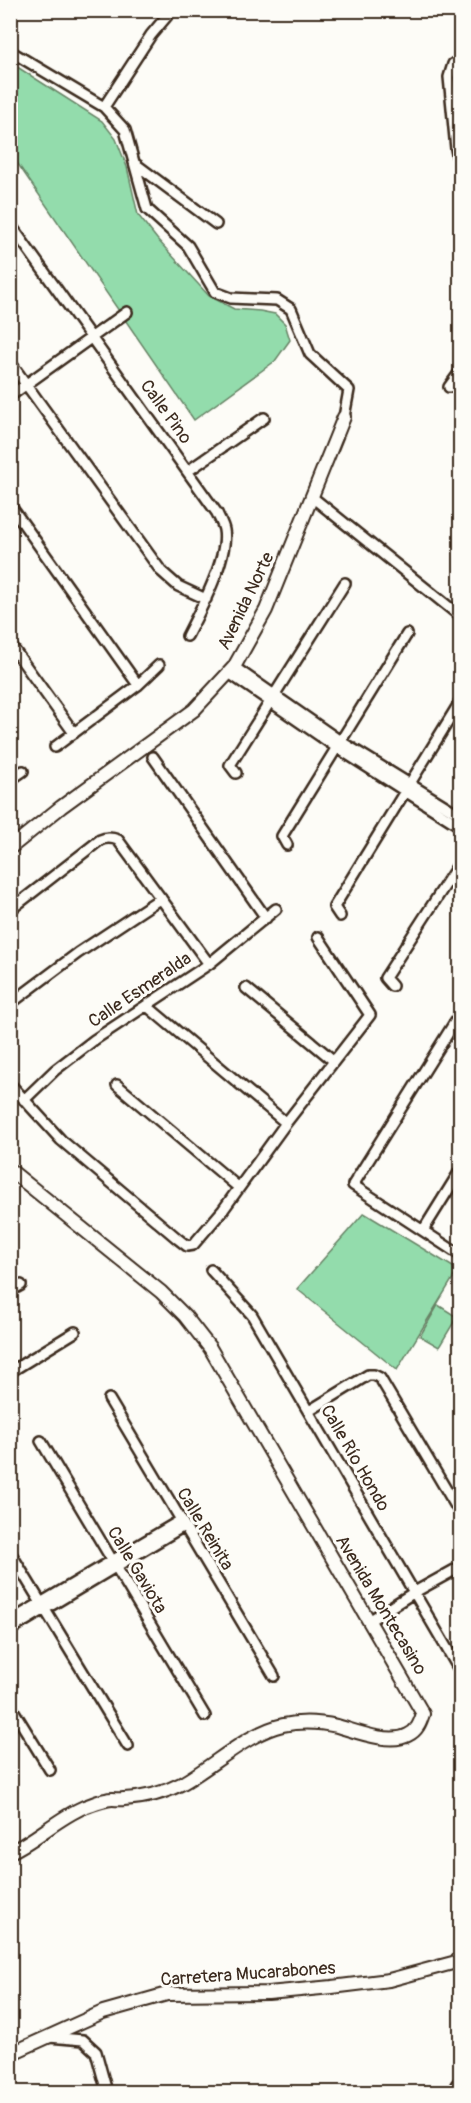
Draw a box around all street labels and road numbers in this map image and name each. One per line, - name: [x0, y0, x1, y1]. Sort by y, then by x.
- street label: Calle Pino: [135, 375, 197, 449]
- street label: Avenida Norte: [212, 548, 280, 654]
- street label: Calle Esmeralda: [84, 947, 196, 1033]
- street label: Calle Río Hondo: [315, 1401, 395, 1516]
- street label: Calle Reinita: [171, 1484, 239, 1574]
- street label: Calle Gaviota: [102, 1522, 172, 1618]
- street label: Avenida Montecasino: [330, 1531, 432, 1679]
- street label: Carretera Mucarabones: [160, 1956, 336, 1992]

